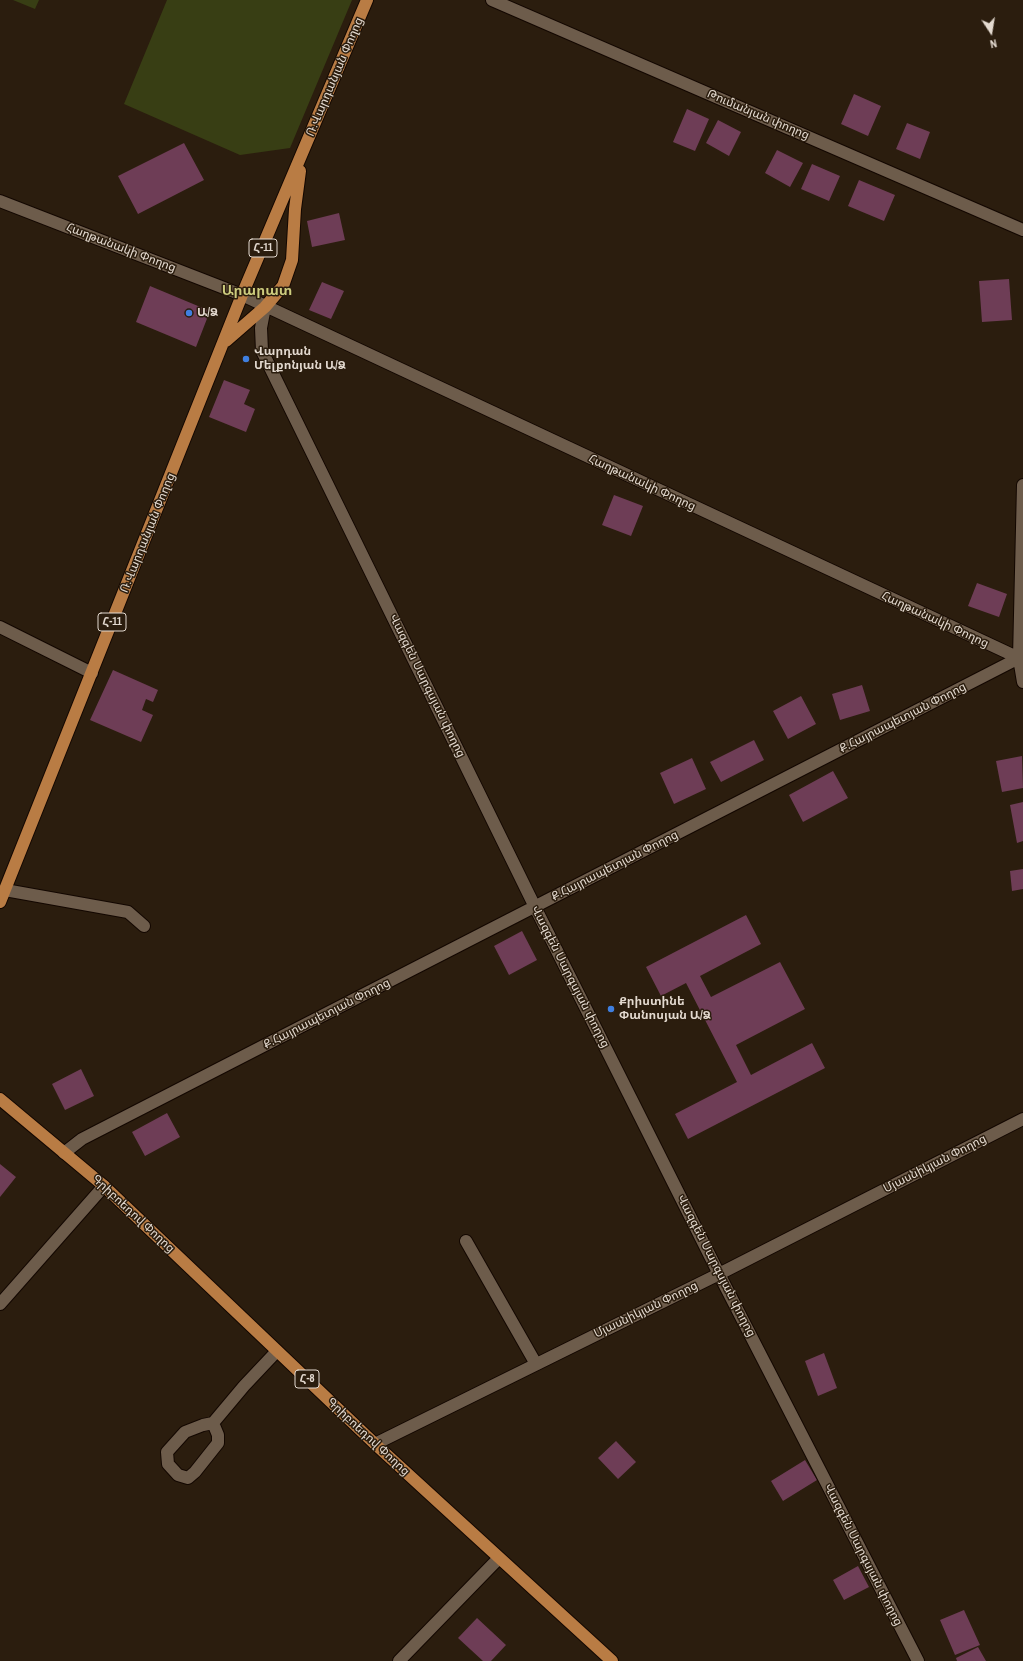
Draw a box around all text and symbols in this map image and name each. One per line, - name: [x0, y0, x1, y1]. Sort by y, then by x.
- north arrow: [971, 12, 1011, 52]
- street label: Ռ.Վարդանյան Փողոց: [303, 15, 367, 139]
- text: N: [989, 36, 998, 51]
- street label: Թումանյան փողոց: [705, 87, 811, 143]
- street label: Հաղթանակի Փողոց: [64, 220, 178, 276]
- road number: Հ-11: [249, 239, 277, 257]
- district label: Արարատ: [222, 283, 292, 299]
- place label: Ա/Ձ: [197, 306, 218, 320]
- marker: Ա/Ձ: [184, 308, 194, 318]
- place label: Վարդան Մելքոնյան Ա/Ձ: [254, 345, 346, 373]
- marker: Վարդան Մելքոնյան Ա/Ձ: [241, 354, 251, 364]
- street label: Հաղթանակի Փողոց: [586, 452, 698, 514]
- street label: Ռ.Վարդանյան Փողոց: [117, 471, 179, 595]
- street label: Հաղթանակի Փողոց: [879, 589, 991, 651]
- street label: Վազգեն Սարգսյան փողոց: [386, 612, 468, 760]
- road number: Հ-11: [98, 613, 126, 631]
- street label: Ք.Հայրապետյան Փողոց: [837, 680, 969, 756]
- street label: Ք.Հայրապետյան Փողոց: [549, 828, 681, 904]
- street label: Վազգեն Սարգսյան փողոց: [528, 903, 612, 1051]
- street label: Ք.Հայրապետյան Փողոց: [261, 976, 393, 1052]
- place label: Քրիստինե Փանոսյան Ա/Ձ: [619, 995, 711, 1023]
- marker: Քրիստինե Փանոսյան Ա/Ձ: [606, 1004, 616, 1014]
- street label: Մյասնիկյան Փողոց: [881, 1132, 989, 1196]
- street label: Գրիբոեդով Փողոց: [89, 1172, 177, 1256]
- street label: Վազգեն Սարգսյան փողոց: [674, 1192, 758, 1340]
- street label: Մյասնիկյան Փողոց: [592, 1279, 700, 1341]
- road number: Հ-8: [295, 1370, 319, 1388]
- street label: Գրիբոեդով Փողոց: [324, 1395, 412, 1479]
- street label: Վազգեն Սարգսյան փողոց: [821, 1481, 905, 1629]

